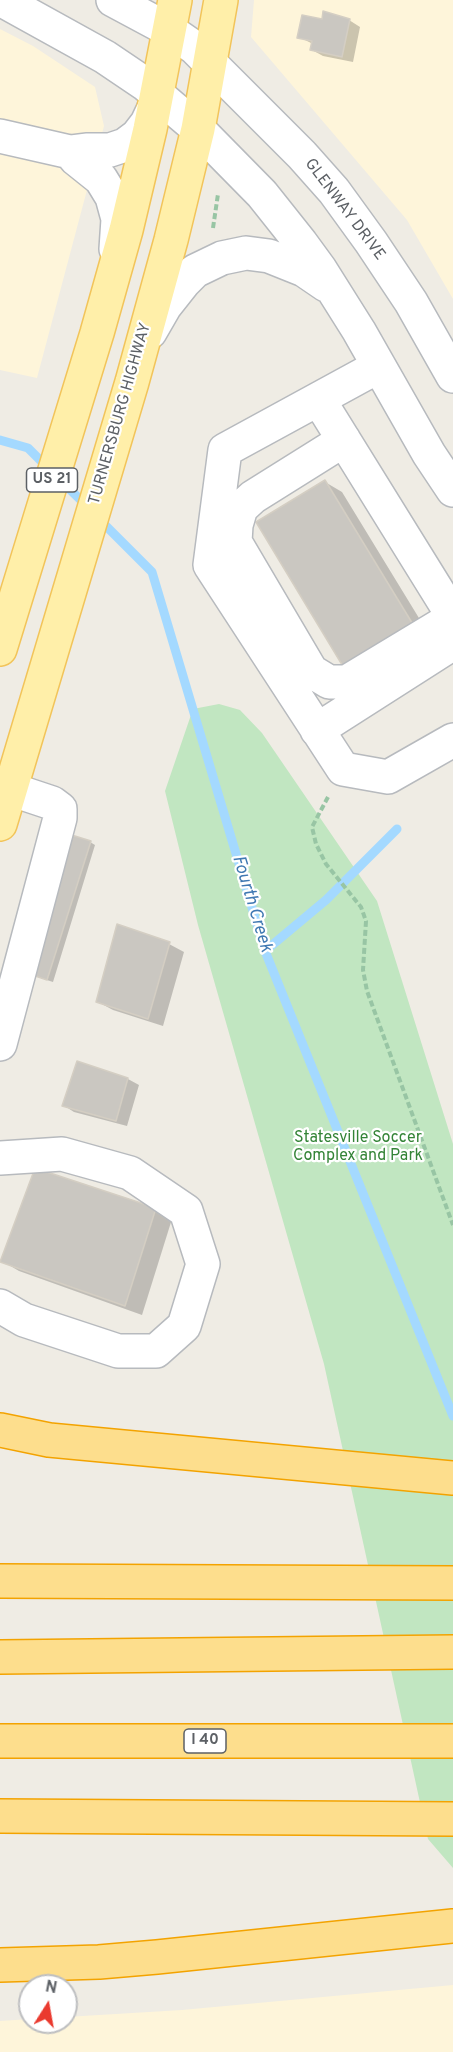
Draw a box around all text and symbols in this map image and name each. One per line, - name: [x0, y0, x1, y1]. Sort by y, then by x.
- street label: GLENWAY DRIVE: [299, 155, 389, 265]
- street label: TURNERSBURG HIGHWAY: [86, 321, 156, 507]
- road number: US 21: [26, 468, 78, 492]
- water label: Fourth Creek: [226, 853, 276, 955]
- park label: Statesville Soccer Complex and Park: [293, 1129, 423, 1167]
- road number: I 40: [184, 1729, 226, 1753]
- north arrow: [18, 1974, 78, 2034]
- text: N: [44, 1977, 59, 1999]

